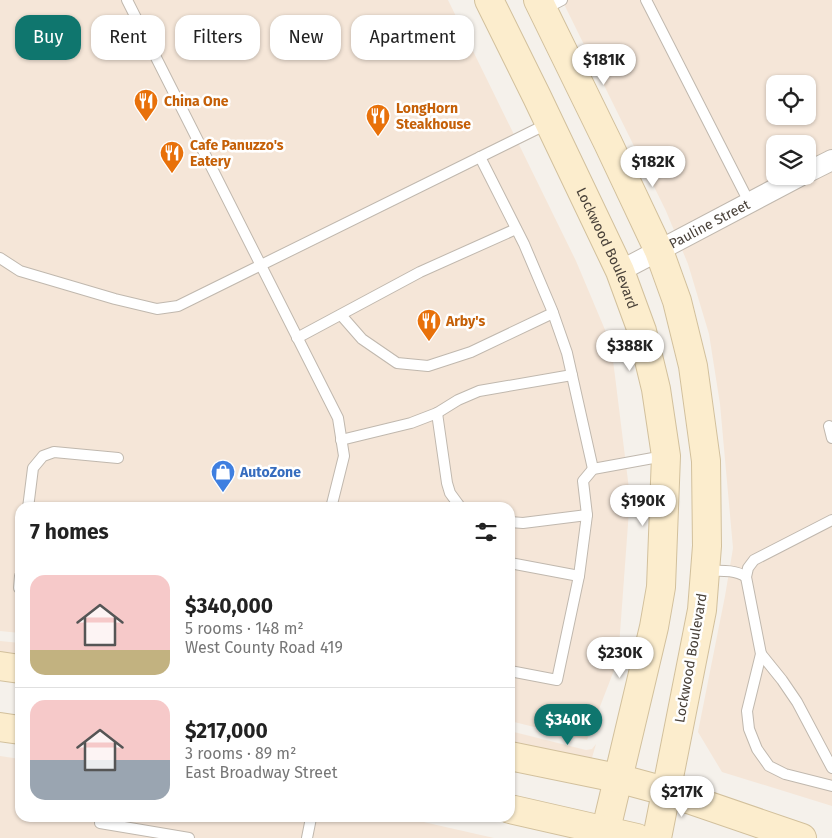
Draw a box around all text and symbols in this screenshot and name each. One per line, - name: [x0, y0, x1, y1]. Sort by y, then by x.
- chip: Buy: [15, 15, 81, 60]
- chip: Rent: [91, 15, 165, 60]
- chip: Filters: [175, 15, 260, 60]
- chip: New: [270, 15, 341, 60]
- chip: Apartment: [351, 15, 474, 60]
- pin: $181K: [569, 44, 639, 86]
- text: $181K: [583, 50, 625, 69]
- map controls: [766, 75, 816, 185]
- button: locate: [766, 75, 816, 125]
- restaurant icon: China One: [133, 88, 159, 122]
- place label: China One: [164, 93, 229, 110]
- place label: LongHorn Steakhouse: [396, 100, 471, 133]
- restaurant icon: LongHorn Steakhouse: [365, 103, 391, 137]
- button: layers: [766, 135, 816, 185]
- place label: Cafe Panuzzo's Eatery: [190, 137, 284, 170]
- restaurant icon: Cafe Panuzzo's Eatery: [159, 140, 185, 174]
- pin: $182K: [618, 146, 688, 188]
- text: $182K: [631, 152, 675, 171]
- street label: Lockwood Boulevard: [573, 185, 642, 311]
- street label: Pauline Street: [666, 195, 753, 252]
- restaurant icon: Arby's: [416, 308, 442, 342]
- place label: Arby's: [445, 313, 486, 330]
- pin: $388K: [595, 330, 665, 372]
- text: $388K: [607, 336, 653, 355]
- shop icon: AutoZone: [210, 459, 236, 493]
- place label: AutoZone: [239, 464, 301, 481]
- pin: $190K: [608, 484, 678, 527]
- text: $190K: [621, 491, 665, 510]
- icon: filters: [472, 518, 500, 546]
- text: 7 homes: [30, 519, 109, 545]
- street label: Lockwood Boulevard: [671, 592, 711, 724]
- text: $340,000: [185, 593, 273, 619]
- icon: home: [70, 595, 130, 655]
- text: 5 rooms · 148 m²: [185, 619, 304, 638]
- pin: $230K: [585, 636, 655, 679]
- text: West County Road 419: [185, 638, 343, 657]
- text: $230K: [598, 643, 642, 662]
- pin: $340K: [533, 704, 603, 746]
- text: $340K: [545, 710, 591, 729]
- text: $217,000: [185, 718, 268, 744]
- icon: home: [70, 720, 130, 780]
- text: 3 rooms · 89 m²: [185, 744, 296, 763]
- text: East Broadway Street: [185, 763, 338, 782]
- pin: $217K: [647, 776, 717, 818]
- text: $217K: [661, 782, 703, 801]

